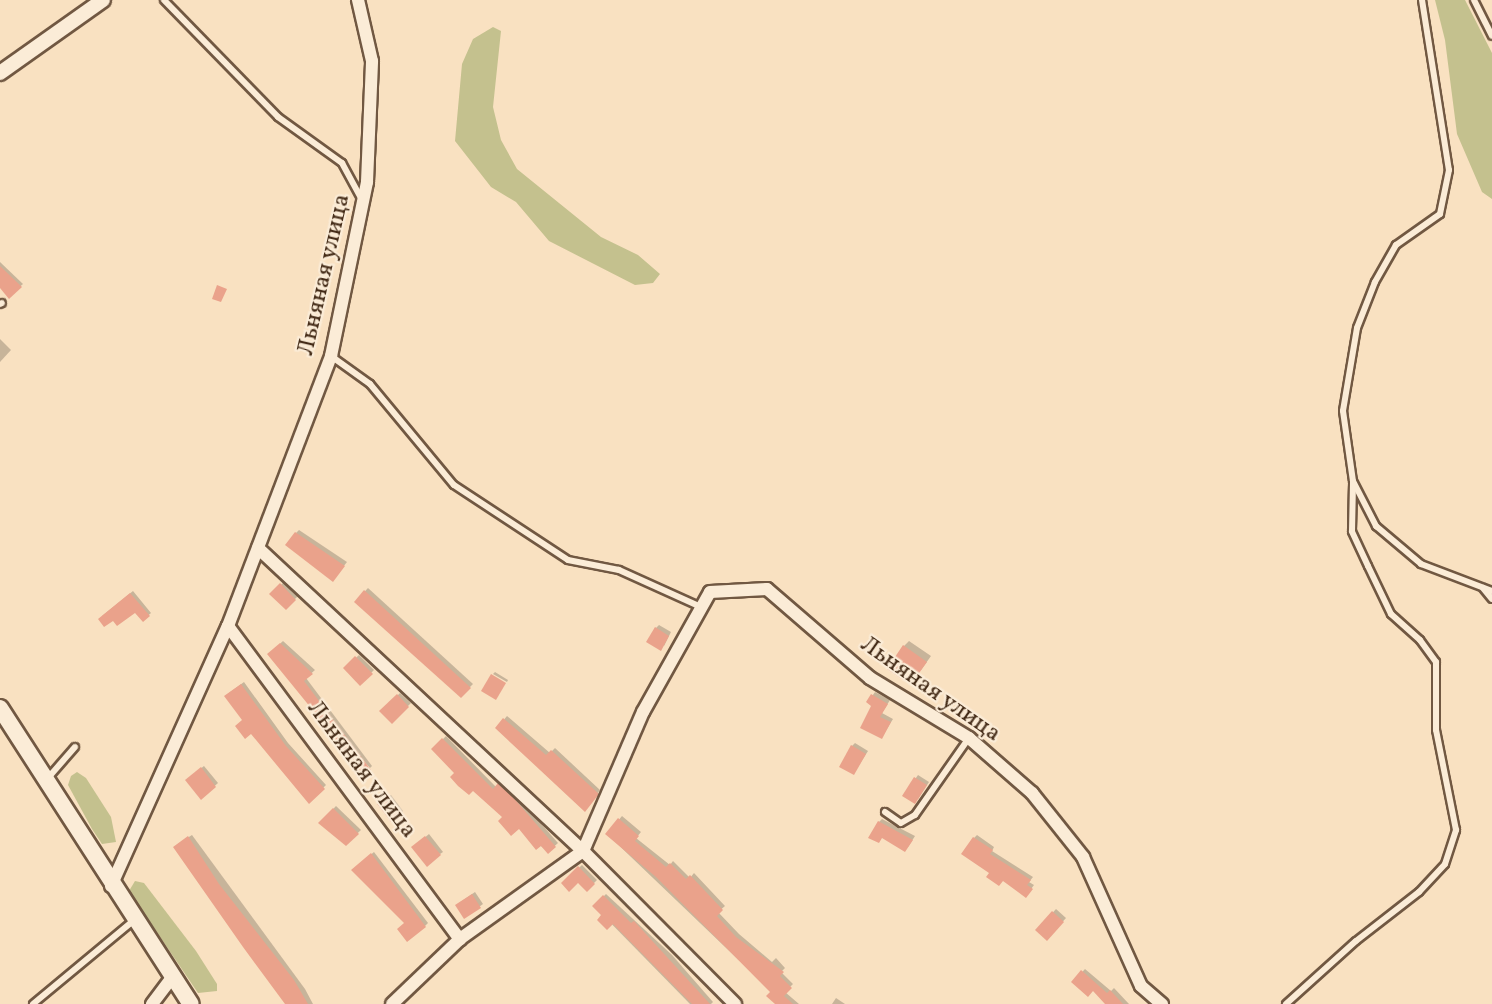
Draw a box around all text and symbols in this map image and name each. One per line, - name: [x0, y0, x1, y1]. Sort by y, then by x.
- street label: Льняная улица: [292, 191, 358, 359]
- street label: Льняная улица: [854, 631, 1006, 749]
- street label: Льняная улица: [300, 695, 422, 845]

